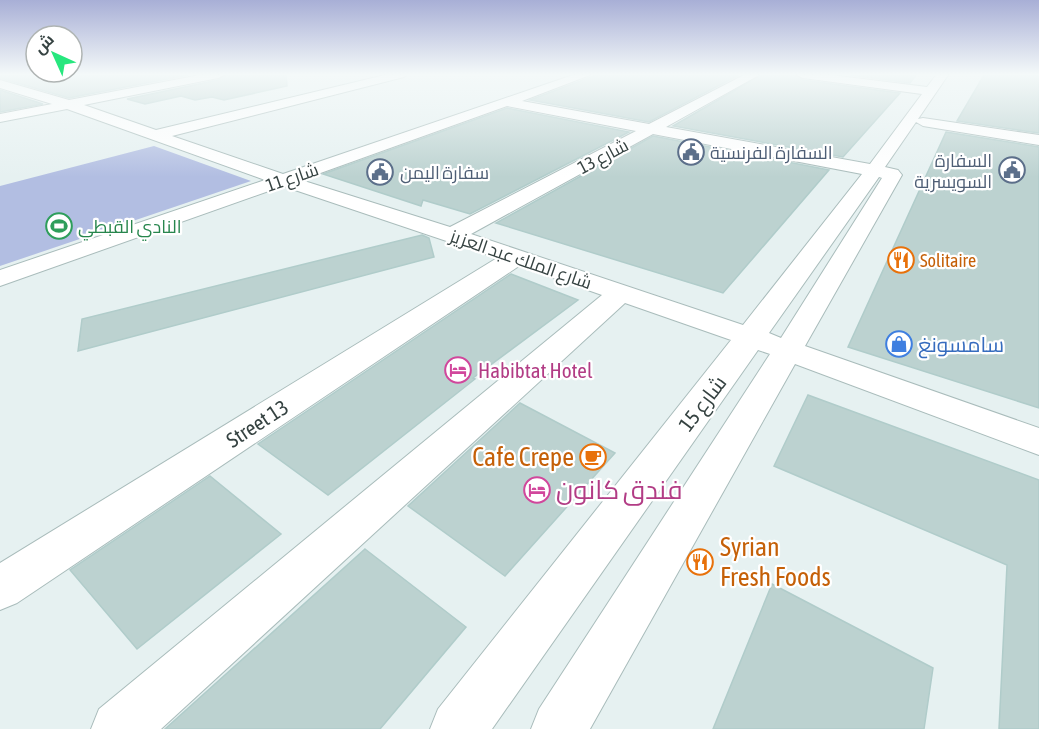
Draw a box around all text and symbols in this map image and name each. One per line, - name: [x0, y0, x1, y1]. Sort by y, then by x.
- north arrow: [24, 24, 84, 84]
- text: ش: [30, 30, 58, 58]
- street label: شارع 13: [574, 134, 633, 180]
- public building icon: السفارة الفرنسية: [676, 137, 706, 167]
- place label: السفارة الفرنسية: [710, 142, 832, 164]
- place label: السفارة السويسرية: [914, 150, 992, 193]
- public building icon: السفارة السويسرية: [997, 155, 1027, 185]
- public building icon: سفارة اليمن: [365, 157, 395, 187]
- street label: شارع 11: [263, 158, 322, 198]
- place label: سفارة اليمن: [400, 162, 489, 184]
- sports icon: النادي القبطي: [44, 211, 74, 241]
- place label: النادي القبطي: [78, 216, 182, 241]
- street label: شارع الملك عبد العزيز: [446, 225, 595, 295]
- restaurant icon: Solitaire: [886, 245, 916, 275]
- place label: Solitaire: [920, 250, 976, 271]
- shop icon: سامسونغ: [884, 329, 914, 359]
- place label: سامسونغ: [918, 332, 1004, 359]
- hotel icon: Habibtat Hotel: [443, 355, 473, 385]
- place label: Habibtat Hotel: [478, 358, 593, 382]
- street label: شارع 15: [673, 370, 733, 437]
- street label: Street 13: [222, 394, 292, 452]
- place label: Cafe Crepe: [472, 442, 574, 472]
- cafe icon: Cafe Crepe: [578, 442, 608, 472]
- hotel icon: فندق كانون: [522, 475, 552, 505]
- place label: فندق كانون: [556, 475, 683, 506]
- place label: Syrian Fresh Foods: [720, 532, 831, 592]
- restaurant icon: Syrian Fresh Foods: [685, 547, 715, 577]

